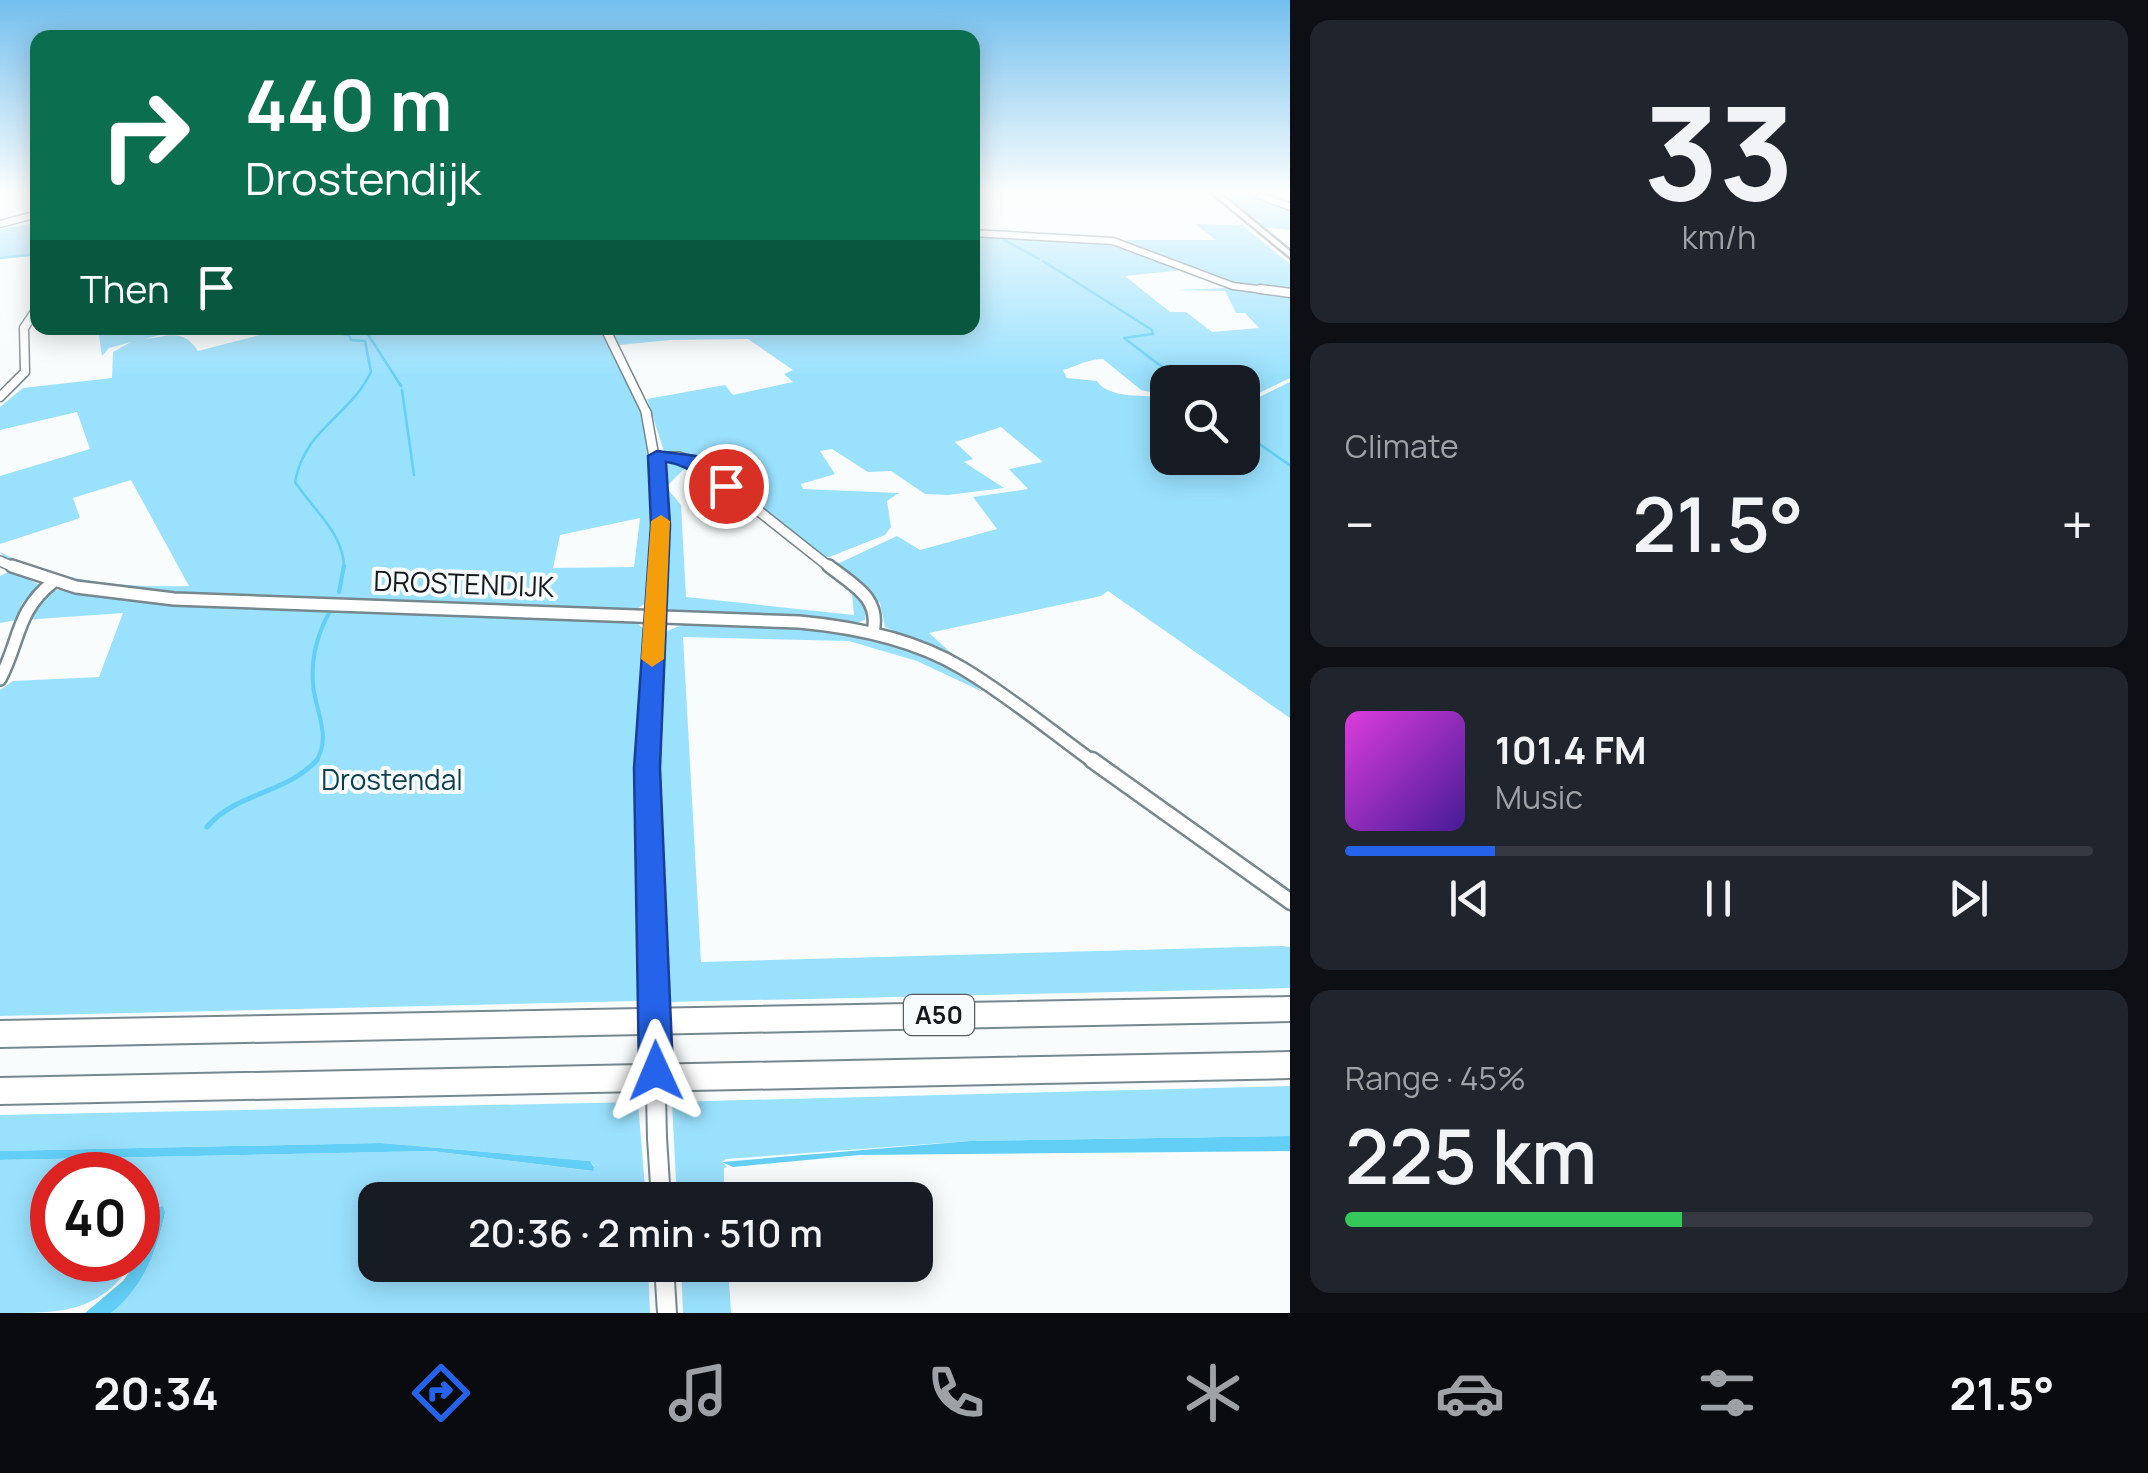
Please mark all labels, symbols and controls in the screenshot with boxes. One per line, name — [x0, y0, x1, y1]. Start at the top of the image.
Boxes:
text: 440 m — [245, 56, 452, 152]
text: 33 — [1643, 61, 1795, 239]
icon: right — [80, 70, 210, 200]
text: Drostendijk — [245, 147, 481, 209]
text: km/h — [1682, 215, 1756, 259]
icon: arrive — [189, 260, 244, 315]
text: Then — [80, 262, 169, 314]
map controls — [1150, 365, 1260, 475]
button: search — [1150, 365, 1260, 475]
text: Climate — [1345, 424, 1459, 468]
pin — [684, 444, 769, 529]
icon: arrive — [699, 459, 754, 514]
text: 21.5° — [1632, 472, 1804, 575]
text: − — [1345, 486, 1375, 562]
text: + — [2061, 486, 2093, 562]
street label: DROSTENDIJK — [373, 561, 555, 605]
text: 101.4 FM — [1495, 723, 1646, 775]
park label: Drostendal — [321, 760, 463, 798]
text: Music — [1495, 775, 1583, 819]
icon: previous — [1442, 871, 1497, 926]
icon: pause — [1691, 871, 1746, 926]
icon: next — [1941, 871, 1996, 926]
road number: A50 — [904, 995, 974, 1035]
position arrow — [604, 1019, 708, 1123]
text: Range · 45% — [1345, 1056, 1526, 1100]
text: 225 km — [1345, 1104, 1597, 1207]
speed limit sign: 40 — [30, 1152, 160, 1282]
text: 20:36 · 2 min · 510 m — [468, 1206, 823, 1258]
icon: directions — [406, 1358, 476, 1428]
icon: music — [663, 1358, 733, 1428]
icon: phone — [921, 1358, 991, 1428]
icon: climate — [1178, 1358, 1248, 1428]
icon: car — [1435, 1358, 1505, 1428]
icon: filters — [1692, 1358, 1762, 1428]
text: 20:34 — [94, 1362, 219, 1424]
text: 21.5° — [1949, 1362, 2054, 1424]

